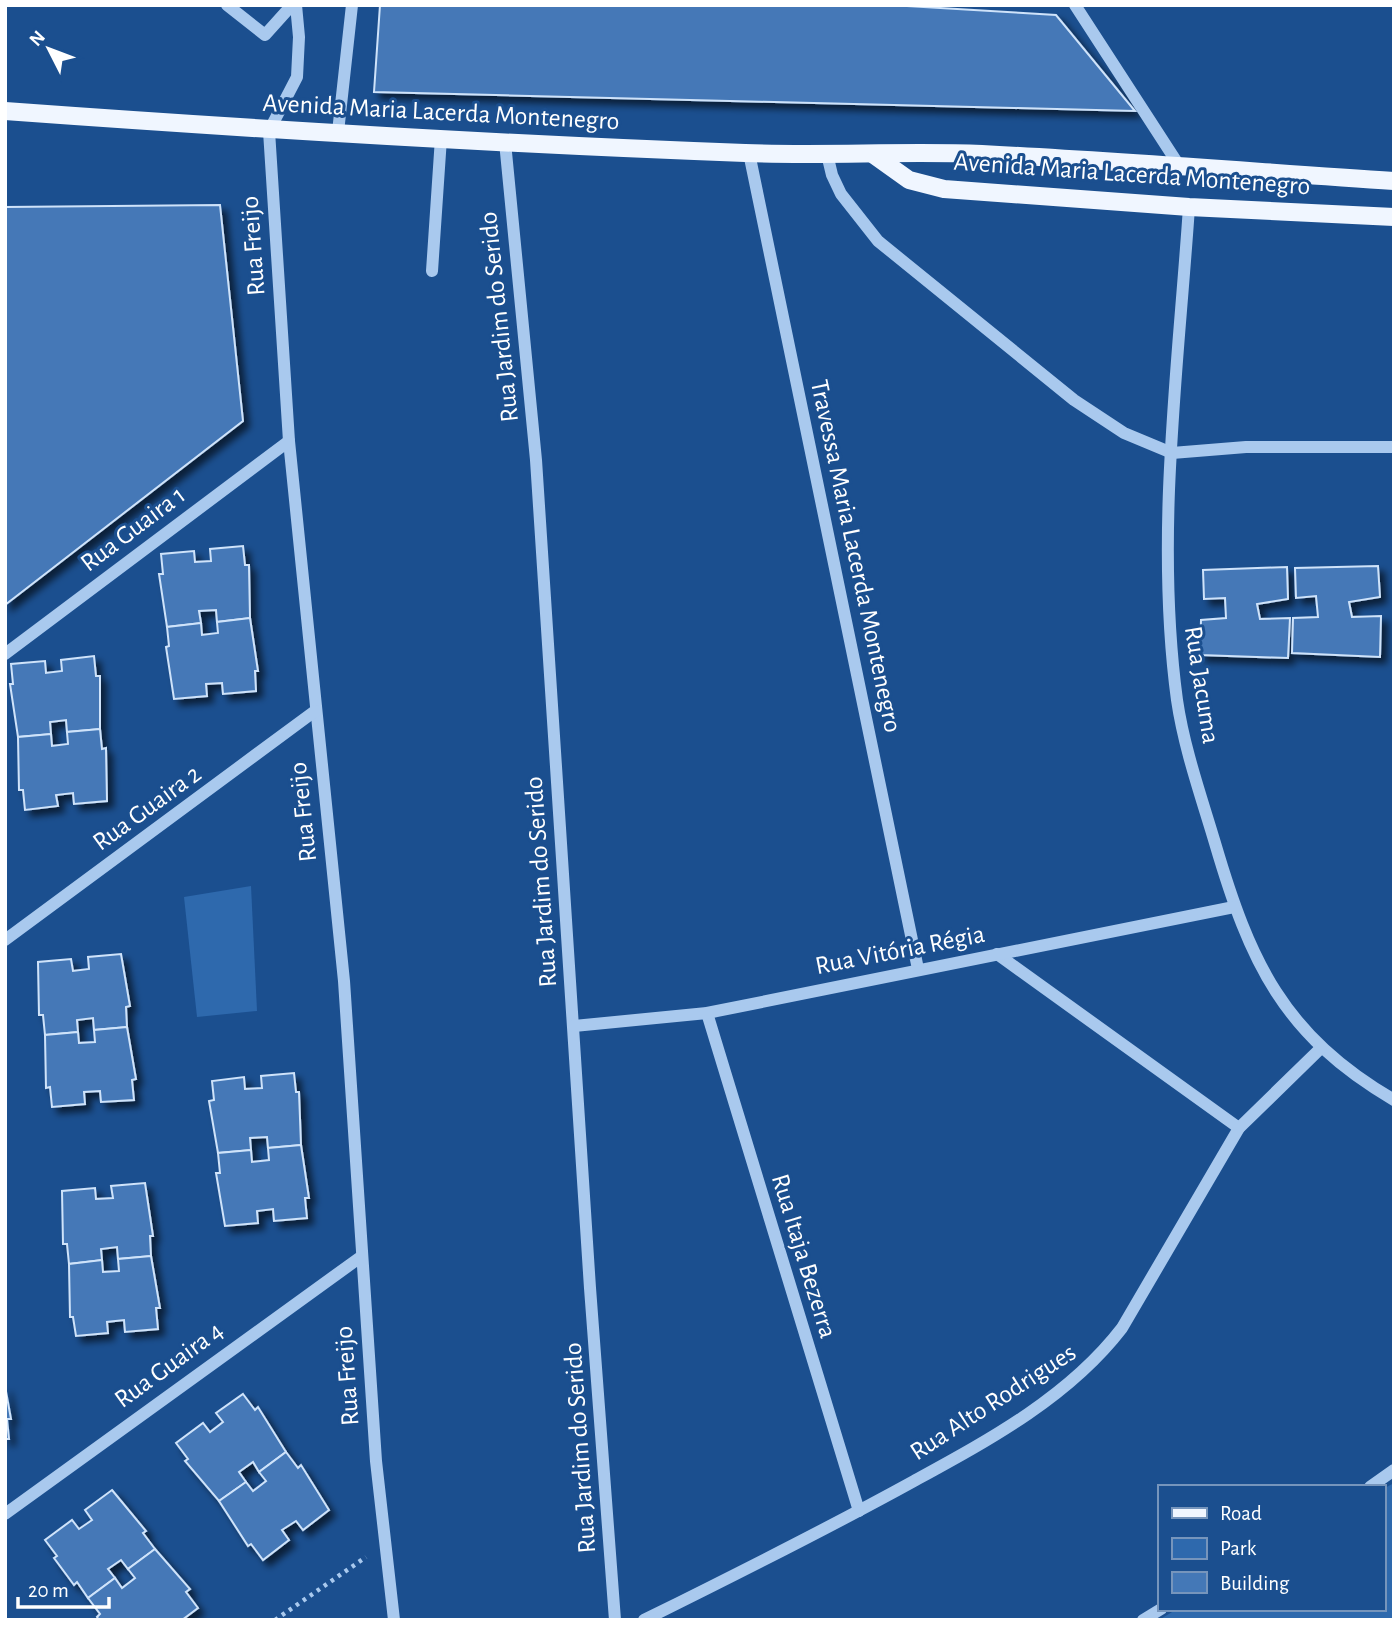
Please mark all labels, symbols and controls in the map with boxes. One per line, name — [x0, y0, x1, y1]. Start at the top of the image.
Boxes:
north arrow — [14, 14, 84, 84]
text: N — [26, 27, 49, 50]
street label: Avenida Maria Lacerda Montenegro — [262, 90, 620, 134]
street label: Avenida Maria Lacerda Montenegro — [953, 149, 1311, 199]
street label: Rua Freijo — [237, 195, 269, 297]
street label: Rua Jardim do Serido — [475, 211, 523, 423]
street label: Travessa Maria Lacerda Montenegro — [806, 377, 906, 735]
street label: Rua Guaira 1 — [76, 481, 190, 577]
street label: Rua Jacuma — [1180, 624, 1224, 746]
street label: Rua Guaira 2 — [88, 760, 206, 856]
street label: Rua Freijo — [285, 761, 321, 863]
street label: Rua Jardim do Serido — [521, 776, 561, 988]
street label: Rua Vitória Régia — [813, 921, 987, 979]
street label: Rua Itaja Bezerra — [767, 1171, 841, 1341]
street label: Rua Guaira 4 — [110, 1317, 228, 1413]
street label: Rua Freijo — [331, 1325, 363, 1427]
street label: Rua Alto Rodrigues — [905, 1339, 1081, 1465]
street label: Rua Jardim do Serido — [560, 1342, 600, 1554]
legend — [1158, 1485, 1385, 1611]
text: Road — [1220, 1503, 1262, 1524]
text: Park — [1220, 1538, 1257, 1559]
scale bar — [18, 1566, 108, 1610]
text: Building — [1220, 1573, 1290, 1594]
text: 20 m — [28, 1580, 69, 1601]

